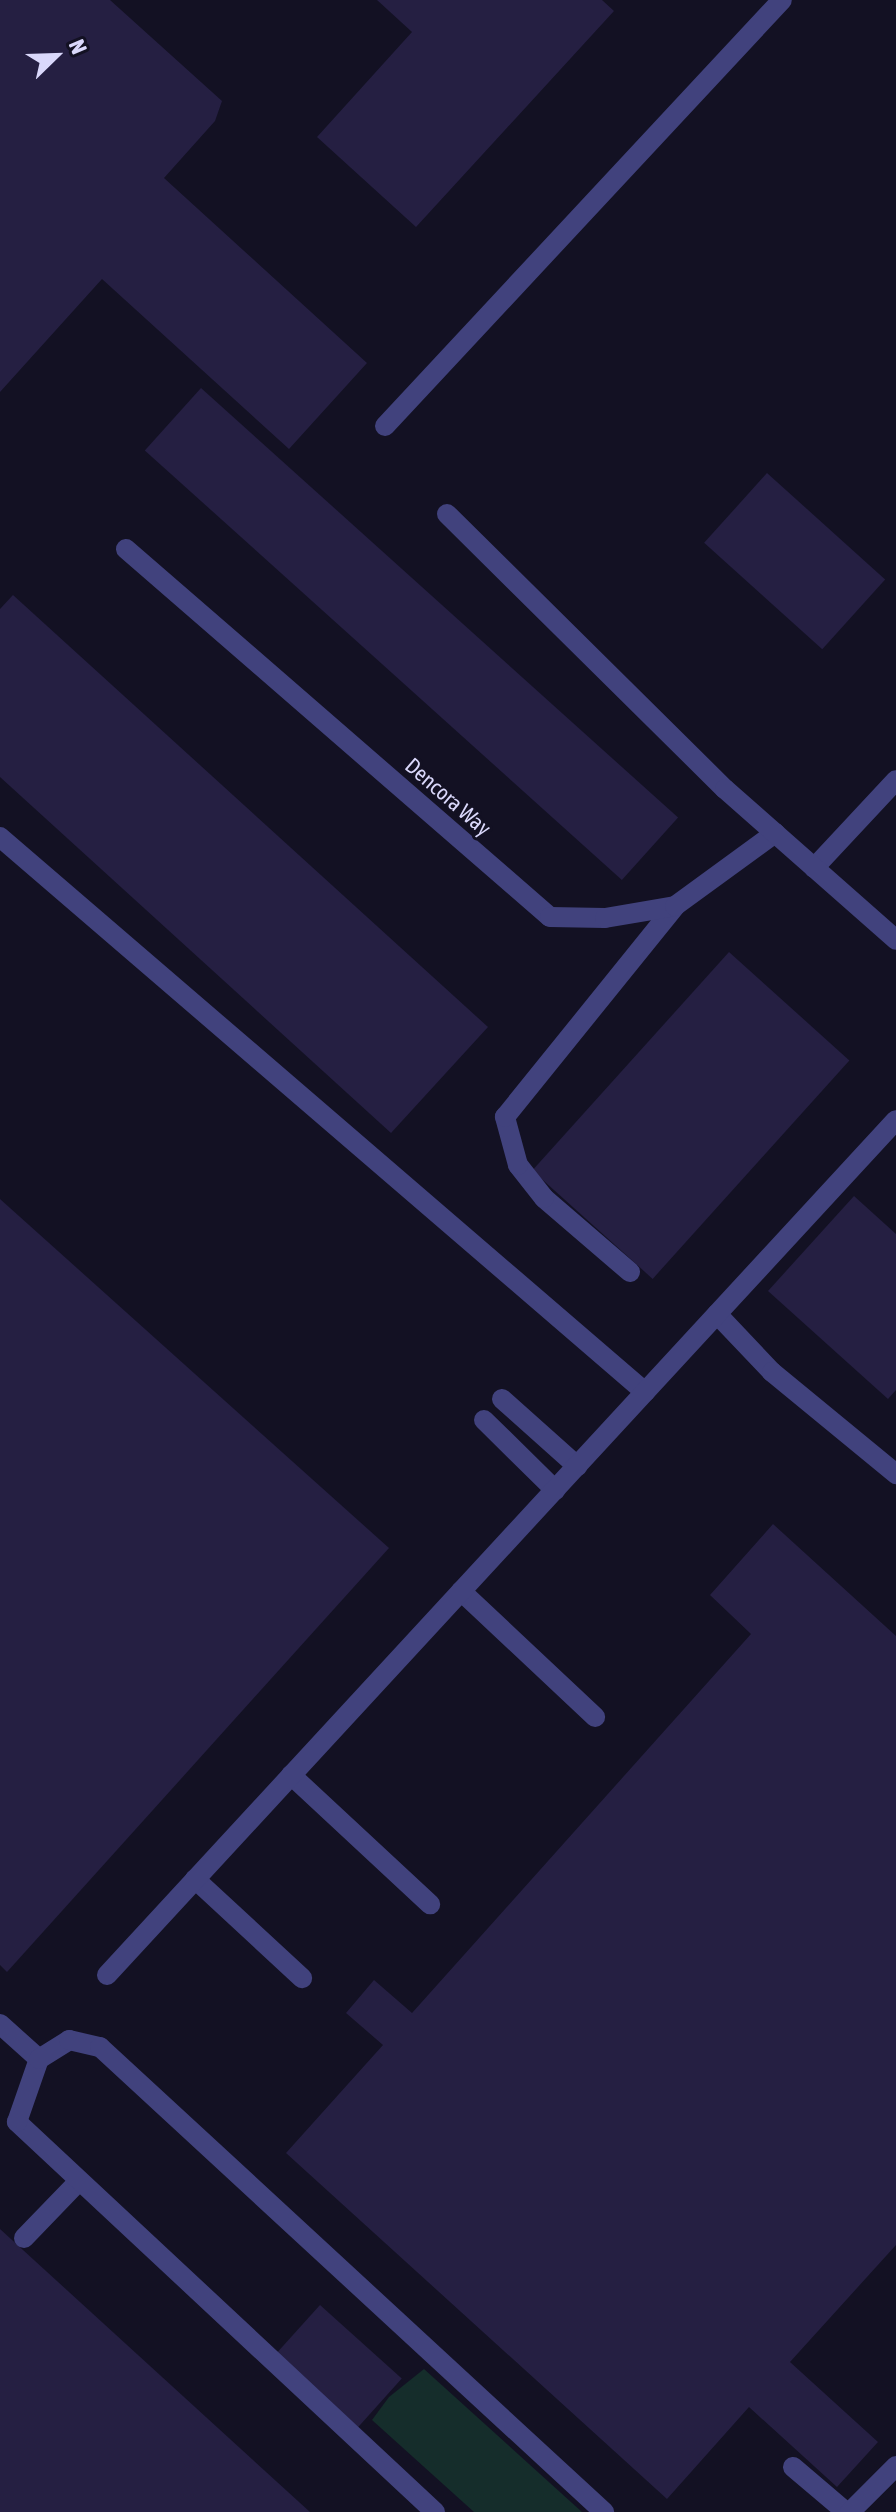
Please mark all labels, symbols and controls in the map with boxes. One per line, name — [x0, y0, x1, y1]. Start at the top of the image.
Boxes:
north arrow — [16, 16, 96, 96]
text: N — [64, 36, 93, 58]
street label: Dencora Way — [400, 752, 496, 842]

